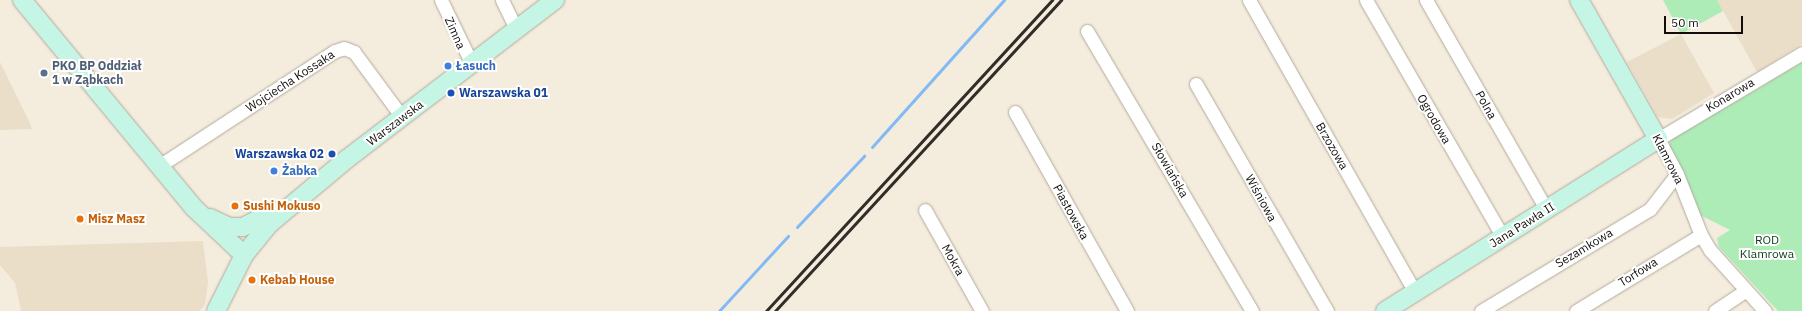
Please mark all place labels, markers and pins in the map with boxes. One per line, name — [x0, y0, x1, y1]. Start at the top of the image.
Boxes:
place label: PKO BP Oddział 1 w Ząbkach — [52, 59, 141, 87]
place label: Łasuch — [456, 59, 496, 73]
marker: Łasuch — [443, 61, 453, 71]
marker: PKO BP Oddział 1 w Ząbkach — [39, 68, 49, 78]
place label: Warszawska 01 — [459, 86, 548, 100]
marker: Warszawska 01 — [446, 88, 456, 98]
place label: Warszawska 02 — [235, 147, 324, 161]
marker: Warszawska 02 — [327, 149, 337, 159]
place label: Żabka — [282, 164, 317, 178]
marker: Żabka — [269, 166, 279, 176]
place label: Sushi Mokuso — [243, 199, 320, 213]
marker: Sushi Mokuso — [230, 201, 240, 211]
place label: Misz Masz — [88, 212, 145, 226]
marker: Misz Masz — [75, 214, 85, 224]
place label: Kebab House — [260, 273, 334, 287]
marker: Kebab House — [247, 275, 257, 285]

